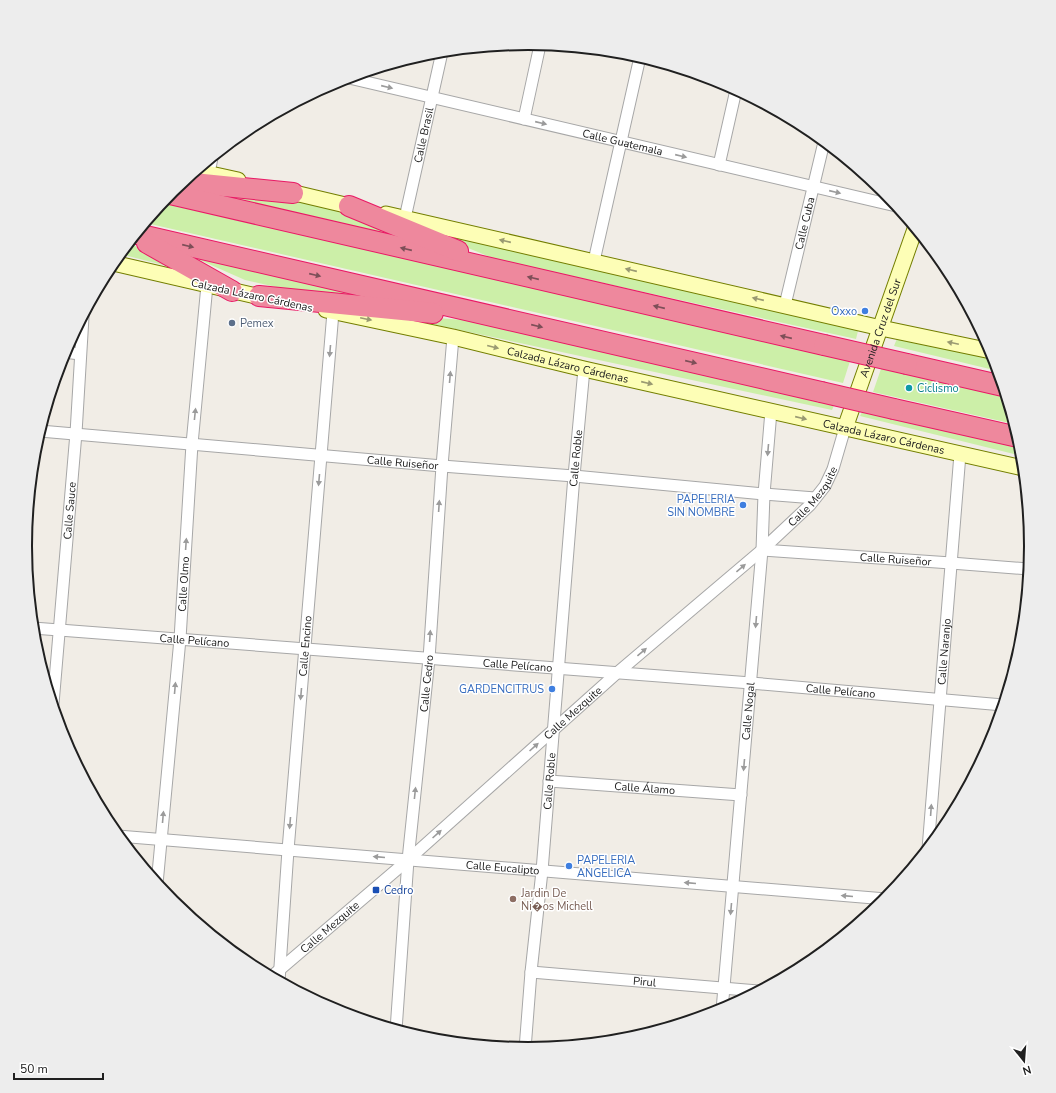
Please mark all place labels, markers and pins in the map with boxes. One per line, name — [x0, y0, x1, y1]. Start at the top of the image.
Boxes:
place label: Oxxo — [831, 304, 857, 319]
marker: Oxxo — [860, 306, 870, 316]
place label: Pemex — [240, 316, 274, 331]
marker: Pemex — [227, 318, 237, 328]
place label: Ciclismo — [917, 381, 959, 396]
marker: Ciclismo — [904, 383, 914, 393]
place label: PAPELERIA SIN NOMBRE — [667, 492, 735, 520]
marker: PAPELERIA SIN NOMBRE — [738, 500, 748, 510]
place label: GARDENCITRUS — [459, 682, 544, 697]
marker: GARDENCITRUS — [547, 684, 557, 694]
place label: PAPELERIA ANGELICA — [577, 853, 635, 881]
marker: PAPELERIA ANGELICA — [564, 861, 574, 871]
place label: Cedro — [384, 883, 413, 898]
marker: Cedro — [371, 885, 381, 895]
place label: Jardin De Ni�os Michell — [520, 886, 593, 914]
marker: Jardin De Ni�os Michell — [508, 894, 518, 904]

